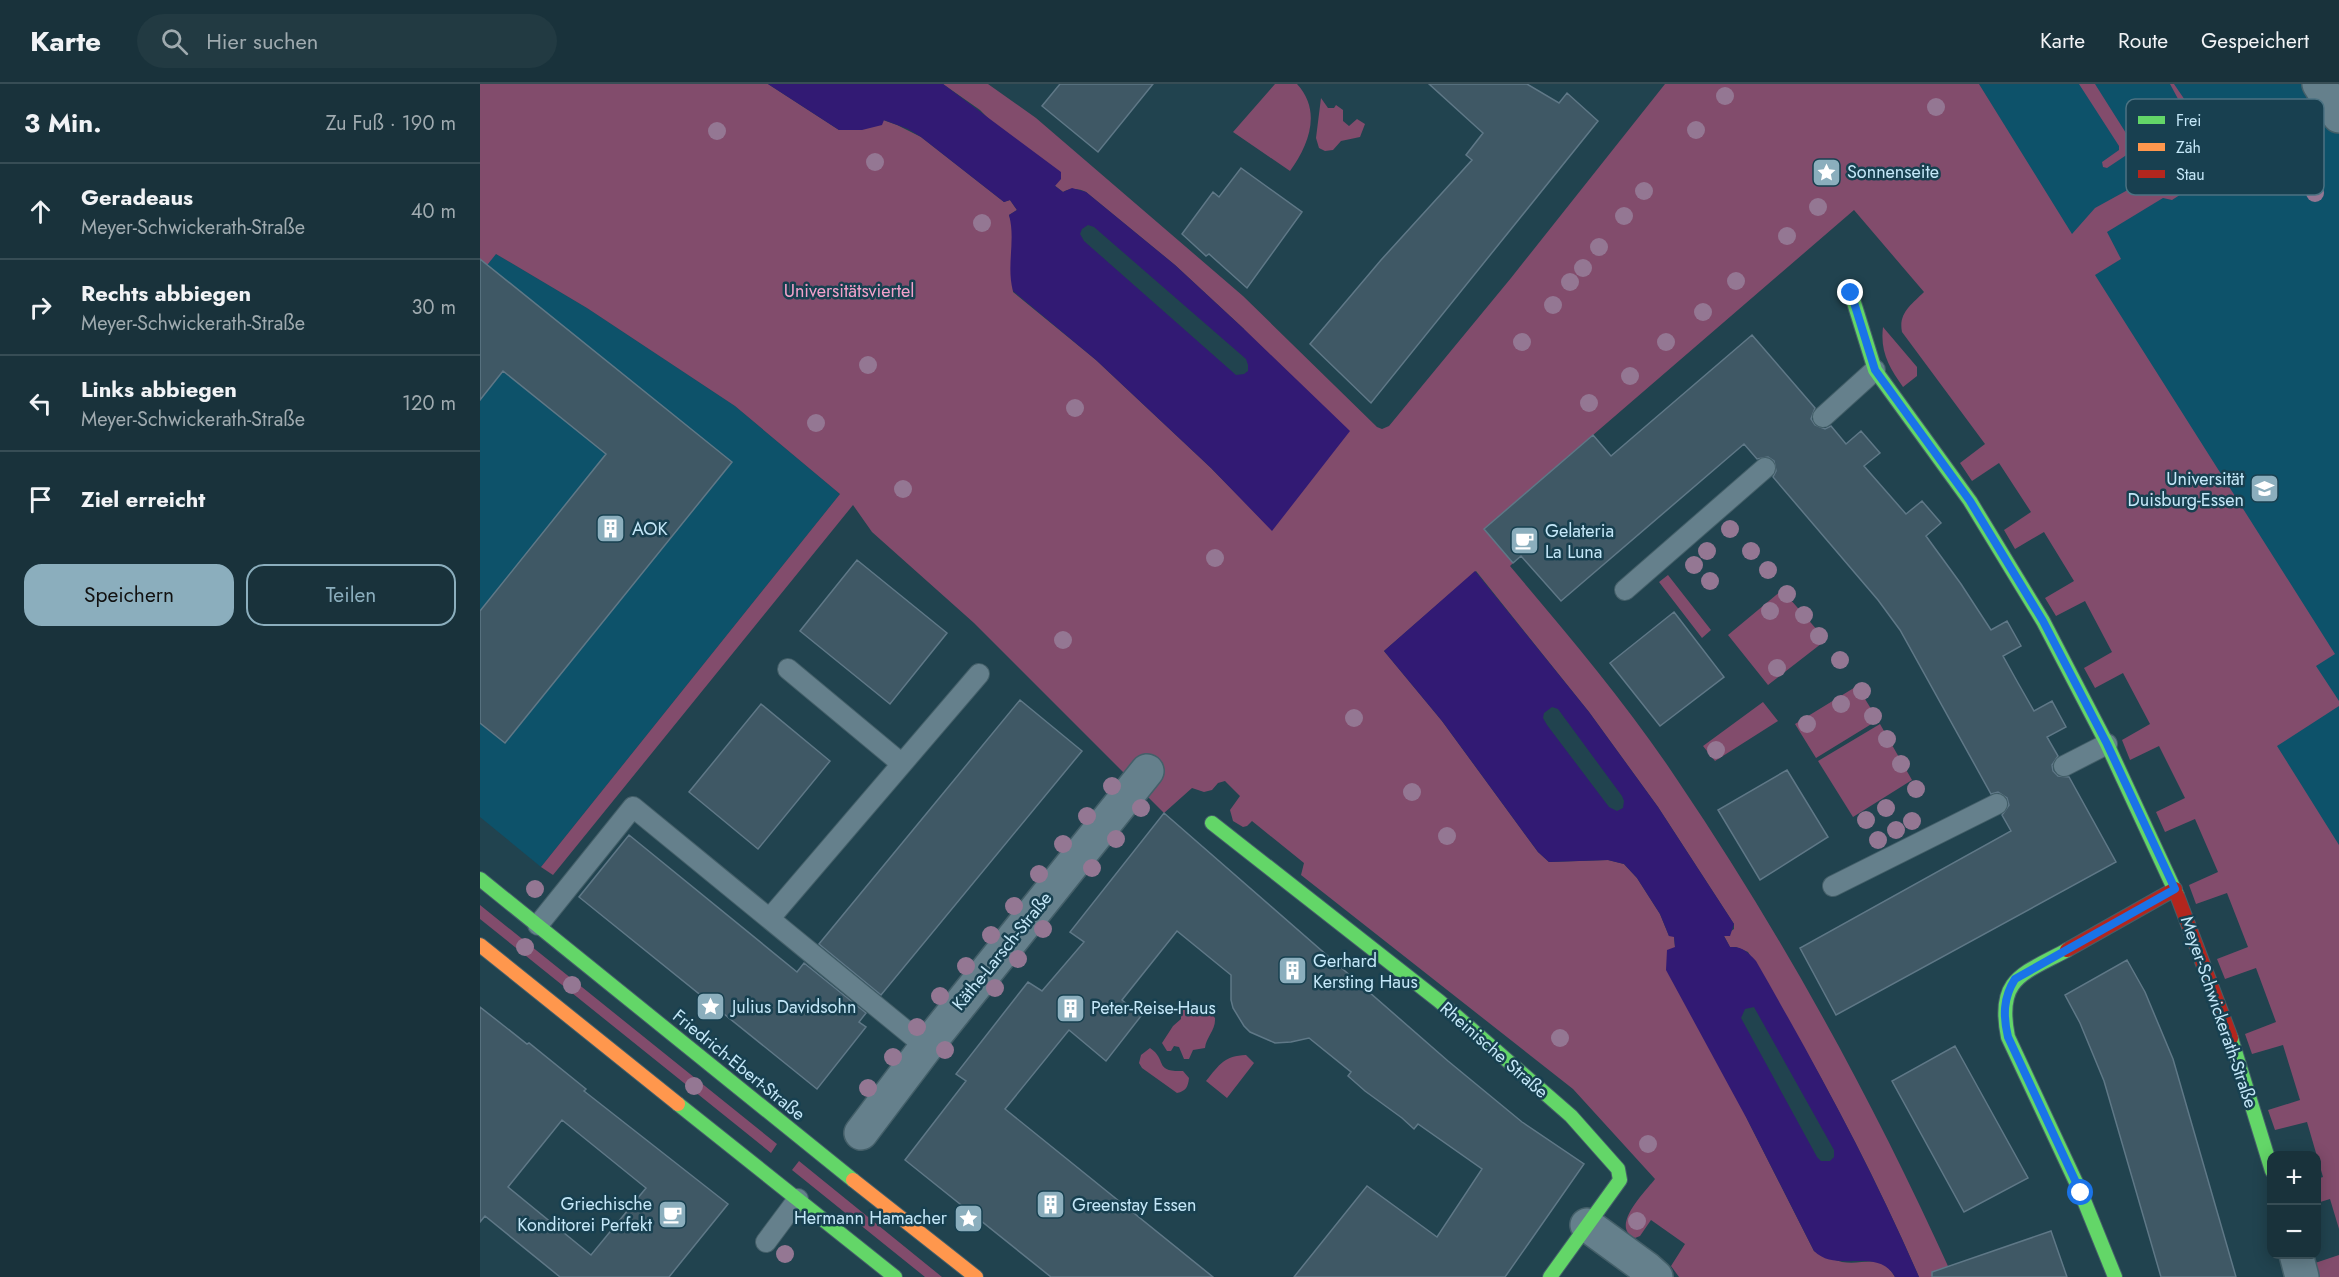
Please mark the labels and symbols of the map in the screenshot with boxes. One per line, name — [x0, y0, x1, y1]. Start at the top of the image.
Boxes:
legend — [2126, 99, 2324, 195]
text: Frei — [2176, 109, 2201, 132]
text: Zäh — [2176, 136, 2201, 159]
place icon: Sonnenseite — [1810, 156, 1842, 188]
place label: Sonnenseite — [1847, 159, 1939, 185]
text: Stau — [2176, 163, 2205, 186]
park label: Universitätsviertel — [784, 278, 914, 304]
route end — [1837, 279, 1863, 305]
place label: Universität Duisburg-Essen — [2128, 466, 2245, 513]
school or university icon: Universität Duisburg-Essen — [2249, 473, 2281, 505]
building icon: AOK — [595, 513, 627, 545]
place label: AOK — [632, 516, 669, 542]
place label: Gelateria La Luna — [1545, 518, 1614, 565]
cafe icon: Gelateria La Luna — [1508, 525, 1540, 557]
street label: Käthe-Larsch-Straße — [946, 886, 1058, 1016]
street label: Meyer-Schwickerath-Straße — [2174, 912, 2264, 1112]
place label: Gerhard Kersting Haus — [1313, 948, 1418, 995]
building icon: Gerhard Kersting Haus — [1276, 955, 1308, 987]
place icon: Julius Davidsohn — [695, 991, 727, 1023]
building icon: Peter-Reise-Haus — [1054, 992, 1086, 1024]
place label: Julius Davidsohn — [730, 994, 856, 1020]
place label: Peter-Reise-Haus — [1091, 995, 1216, 1021]
street label: Rheinische Straße — [1434, 996, 1554, 1104]
street label: Friedrich-Ebert-Straße — [667, 1003, 811, 1127]
route start — [2067, 1179, 2093, 1205]
building icon: Greenstay Essen — [1035, 1189, 1067, 1221]
place label: Griechische Konditorei Perfekt — [517, 1191, 653, 1238]
place label: Greenstay Essen — [1072, 1192, 1196, 1218]
cafe icon: Griechische Konditorei Perfekt — [657, 1198, 689, 1230]
place icon: Hermann Hamacher — [952, 1202, 984, 1234]
place label: Hermann Hamacher — [794, 1205, 948, 1231]

